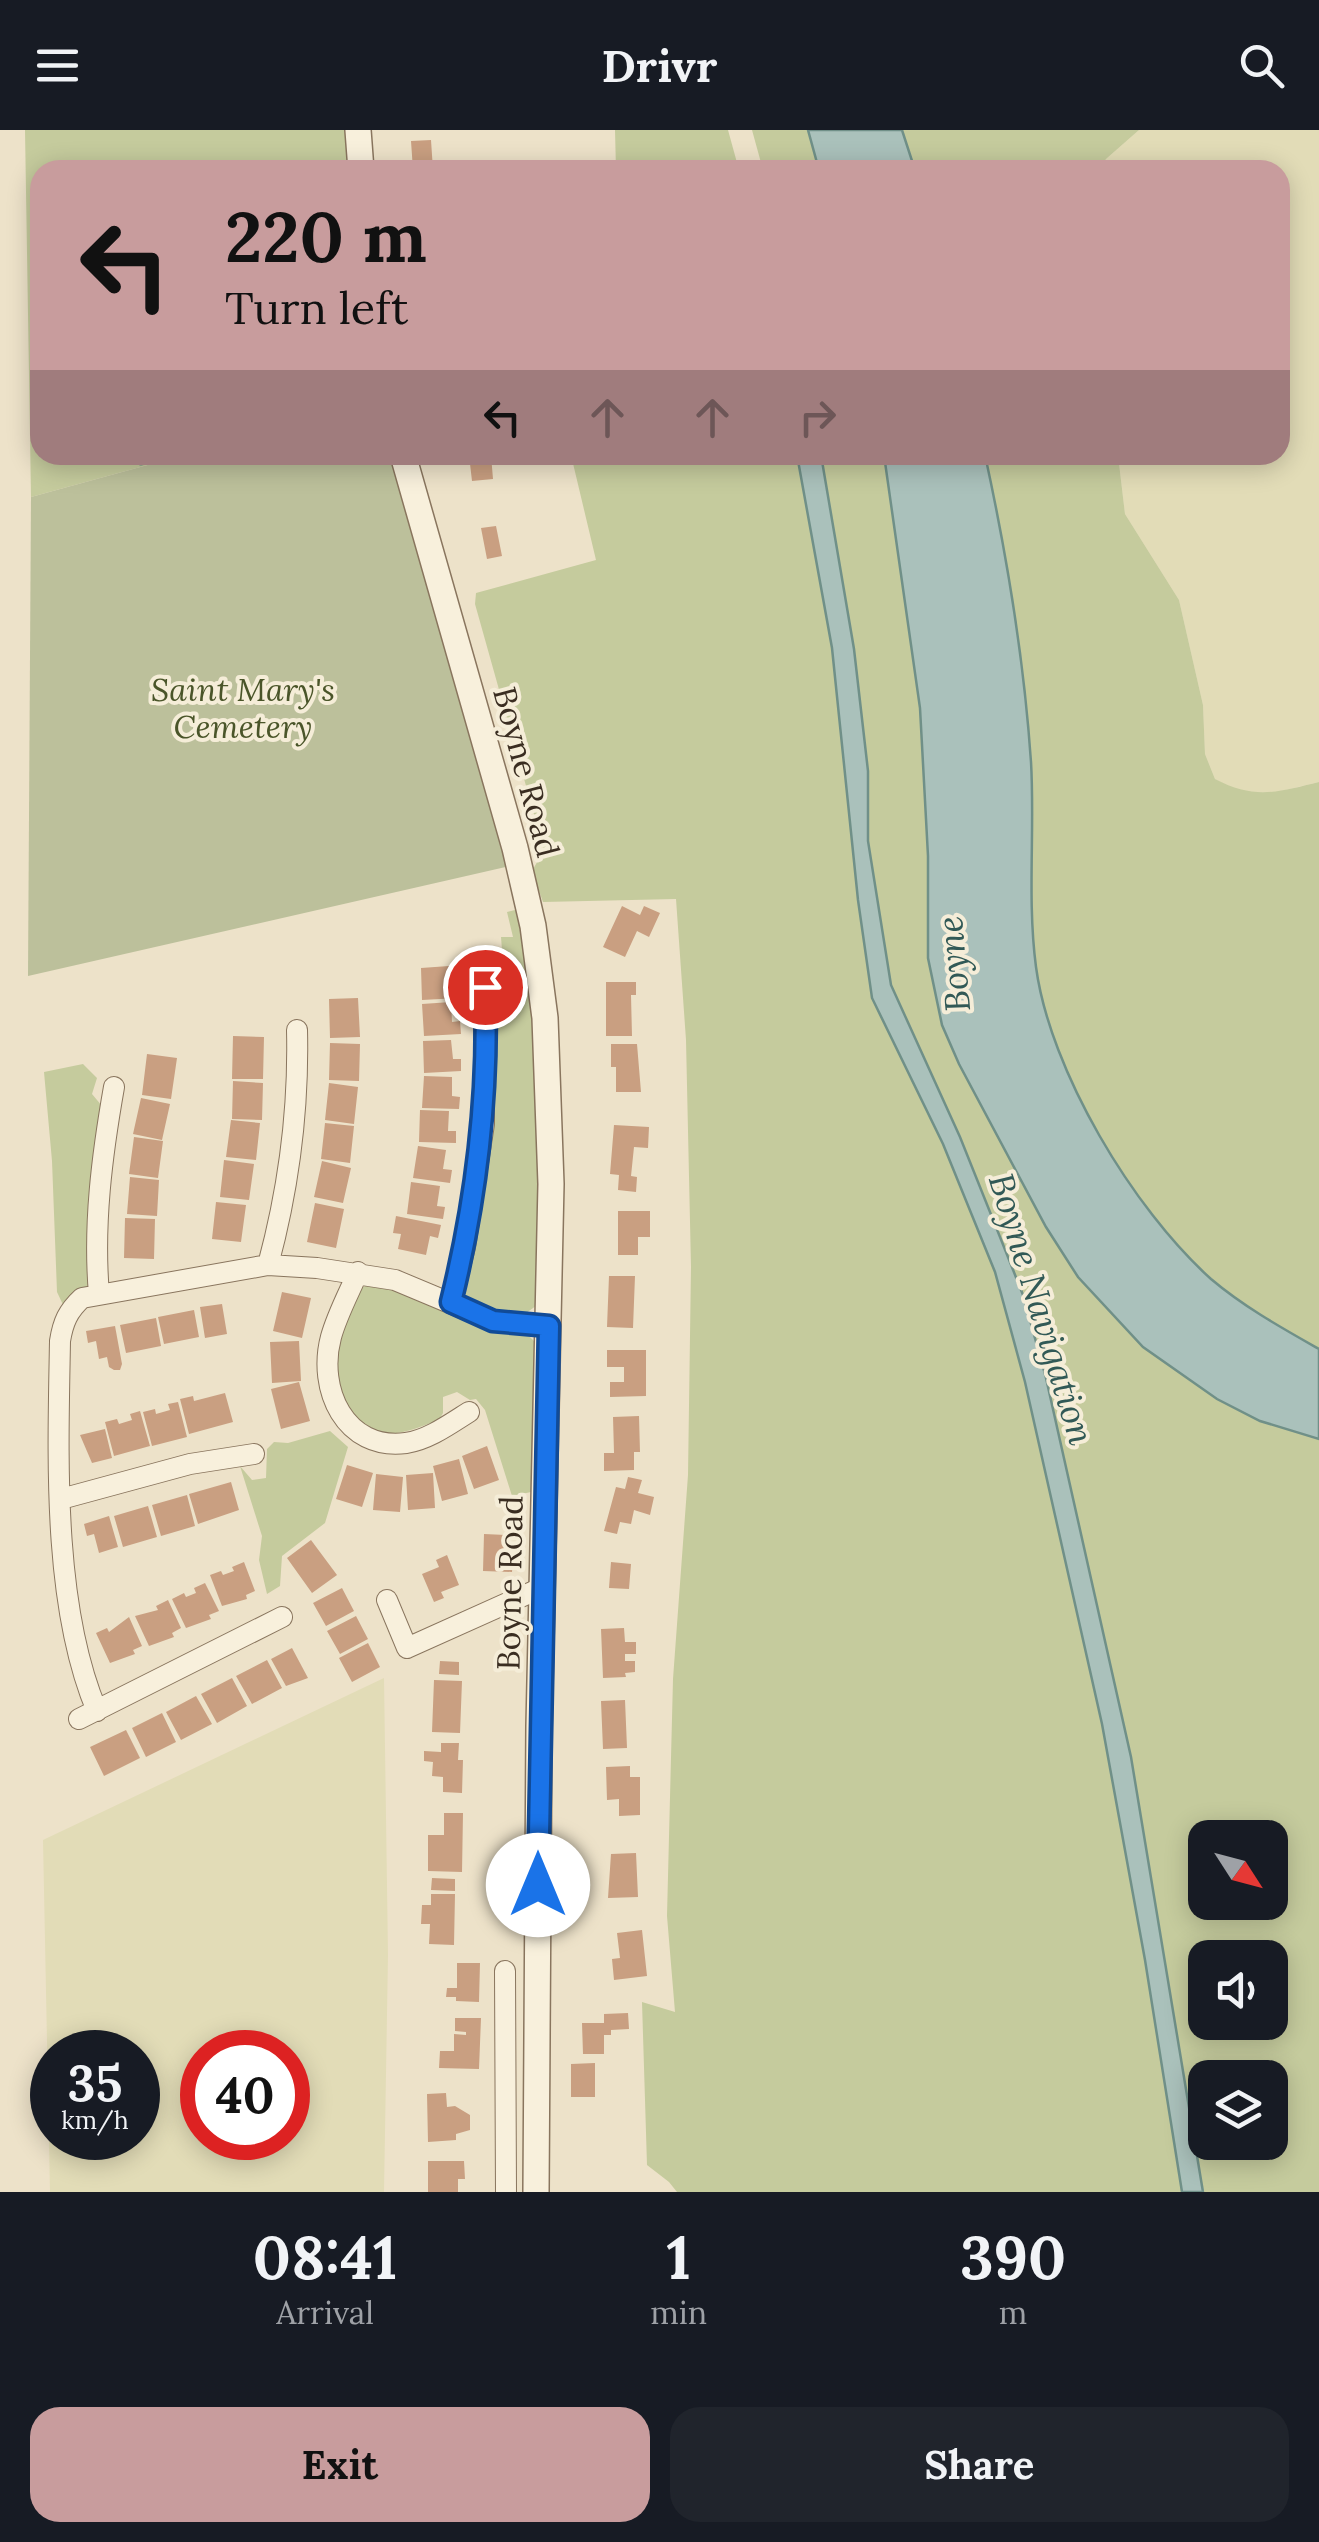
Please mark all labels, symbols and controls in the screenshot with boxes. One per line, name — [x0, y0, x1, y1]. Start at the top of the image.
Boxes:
text: Drivr — [602, 37, 717, 94]
icon: menu — [30, 38, 85, 93]
icon: search — [1234, 38, 1289, 93]
text: 220 m — [225, 192, 427, 281]
icon: left — [60, 200, 190, 330]
text: Turn left — [225, 279, 408, 336]
icon: left — [475, 390, 530, 445]
icon: ahead — [580, 390, 635, 445]
icon: ahead — [685, 390, 740, 445]
icon: right — [790, 390, 845, 445]
park label: Saint Mary's Cemetery — [151, 669, 335, 747]
street label: Boyne Road — [484, 682, 569, 862]
water label: Boyne — [927, 914, 980, 1014]
pin — [443, 945, 528, 1030]
icon: arrive — [458, 960, 513, 1015]
water label: Boyne Navigation — [979, 1168, 1104, 1450]
street label: Boyne Road — [487, 1495, 532, 1671]
north arrow — [1188, 1820, 1288, 1920]
map controls — [1188, 1820, 1288, 2160]
position arrow — [486, 1833, 590, 1937]
button: sound — [1188, 1940, 1288, 2040]
speed limit sign: 40 — [180, 2030, 310, 2160]
text: 35 — [68, 2051, 123, 2115]
button: layers — [1188, 2060, 1288, 2160]
text: km/h — [61, 2104, 129, 2136]
text: 08:41 — [253, 2219, 397, 2295]
text: 1 — [666, 2219, 691, 2295]
text: 390 — [960, 2219, 1066, 2295]
text: Arrival — [276, 2292, 374, 2333]
text: min — [650, 2292, 707, 2333]
text: m — [999, 2292, 1027, 2333]
button: Exit — [30, 2407, 650, 2522]
button: Share — [670, 2407, 1289, 2522]

